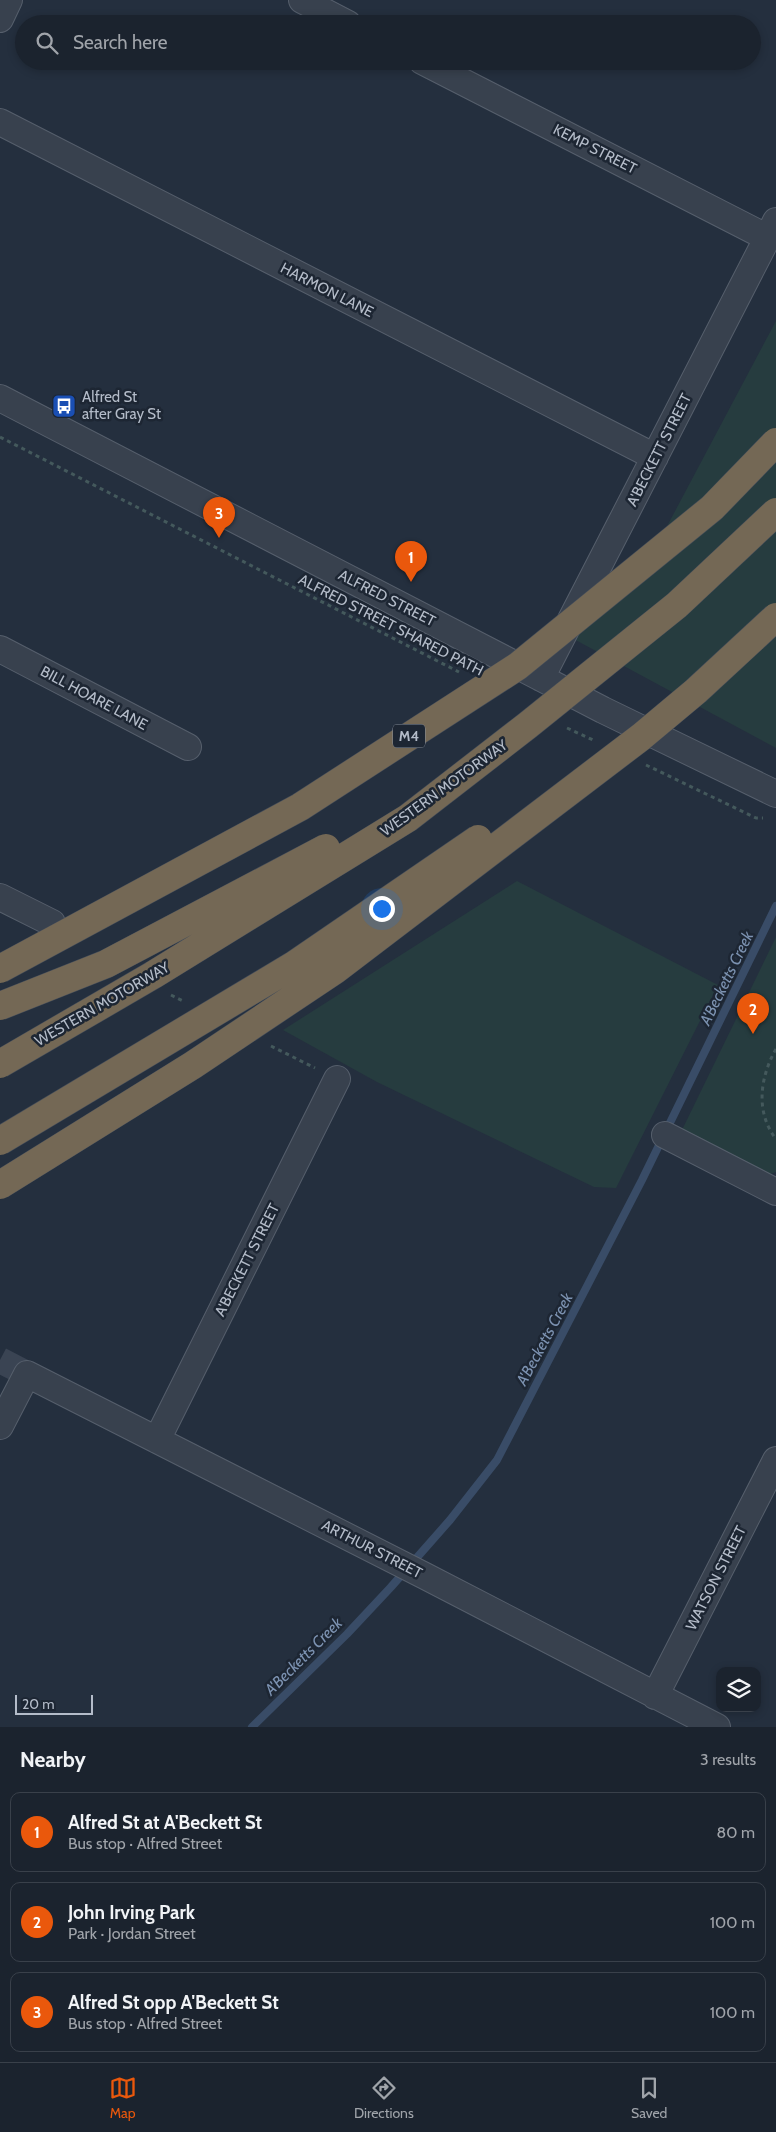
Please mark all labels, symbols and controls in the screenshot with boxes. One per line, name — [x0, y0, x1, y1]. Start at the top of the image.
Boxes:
search box — [15, 15, 761, 70]
icon: search — [33, 29, 61, 57]
text: Search here — [73, 31, 167, 54]
street label: KEMP STREET — [550, 120, 640, 178]
street label: HARMON LANE — [277, 259, 377, 321]
place label: Alfred St after Gray St — [82, 388, 161, 423]
street label: A'BECKETT STREET — [623, 391, 695, 509]
bus stop icon: Alfred St after Gray St — [51, 393, 77, 419]
pin: 3 — [203, 497, 235, 538]
pin: 1 — [395, 541, 427, 582]
street label: ALFRED STREET — [335, 566, 439, 630]
street label: ALFRED STREET SHARED PATH — [295, 570, 487, 680]
street label: BILL HOARE LANE — [37, 662, 151, 734]
road number: M4 — [393, 724, 425, 748]
street label: WESTERN MOTORWAY — [377, 736, 511, 840]
your location — [369, 896, 395, 922]
water label: A'Becketts Creek — [695, 927, 758, 1029]
street label: WESTERN MOTORWAY — [31, 958, 173, 1050]
pin: 2 — [737, 993, 769, 1034]
street label: A'BECKETT STREET — [211, 1201, 283, 1319]
water label: A'Becketts Creek — [512, 1289, 577, 1390]
street label: ARTHUR STREET — [319, 1516, 425, 1582]
street label: WATSON STREET — [682, 1523, 750, 1633]
water label: A'Becketts Creek — [260, 1613, 347, 1700]
map controls — [716, 1667, 761, 1712]
button: layers — [716, 1667, 761, 1712]
scale bar — [15, 1692, 92, 1715]
text: 20 m — [22, 1695, 55, 1713]
text: Nearby — [20, 1747, 86, 1772]
text: 3 results — [700, 1750, 756, 1769]
text: Alfred St at A'Beckett St — [68, 1811, 262, 1834]
text: 1 — [34, 1823, 40, 1842]
text: 80 m — [717, 1823, 755, 1842]
text: Bus stop · Alfred Street — [68, 1834, 222, 1853]
text: John Irving Park — [68, 1901, 195, 1924]
text: 2 — [33, 1913, 41, 1932]
text: 100 m — [710, 1913, 755, 1932]
text: Park · Jordan Street — [68, 1924, 196, 1943]
text: Alfred St opp A'Beckett St — [68, 1991, 279, 2014]
text: 3 — [33, 2003, 41, 2022]
text: 100 m — [710, 2003, 755, 2022]
text: Bus stop · Alfred Street — [68, 2014, 222, 2033]
tab: Map — [109, 2074, 137, 2122]
tab: Directions — [354, 2074, 414, 2122]
tab: Saved — [631, 2074, 667, 2122]

